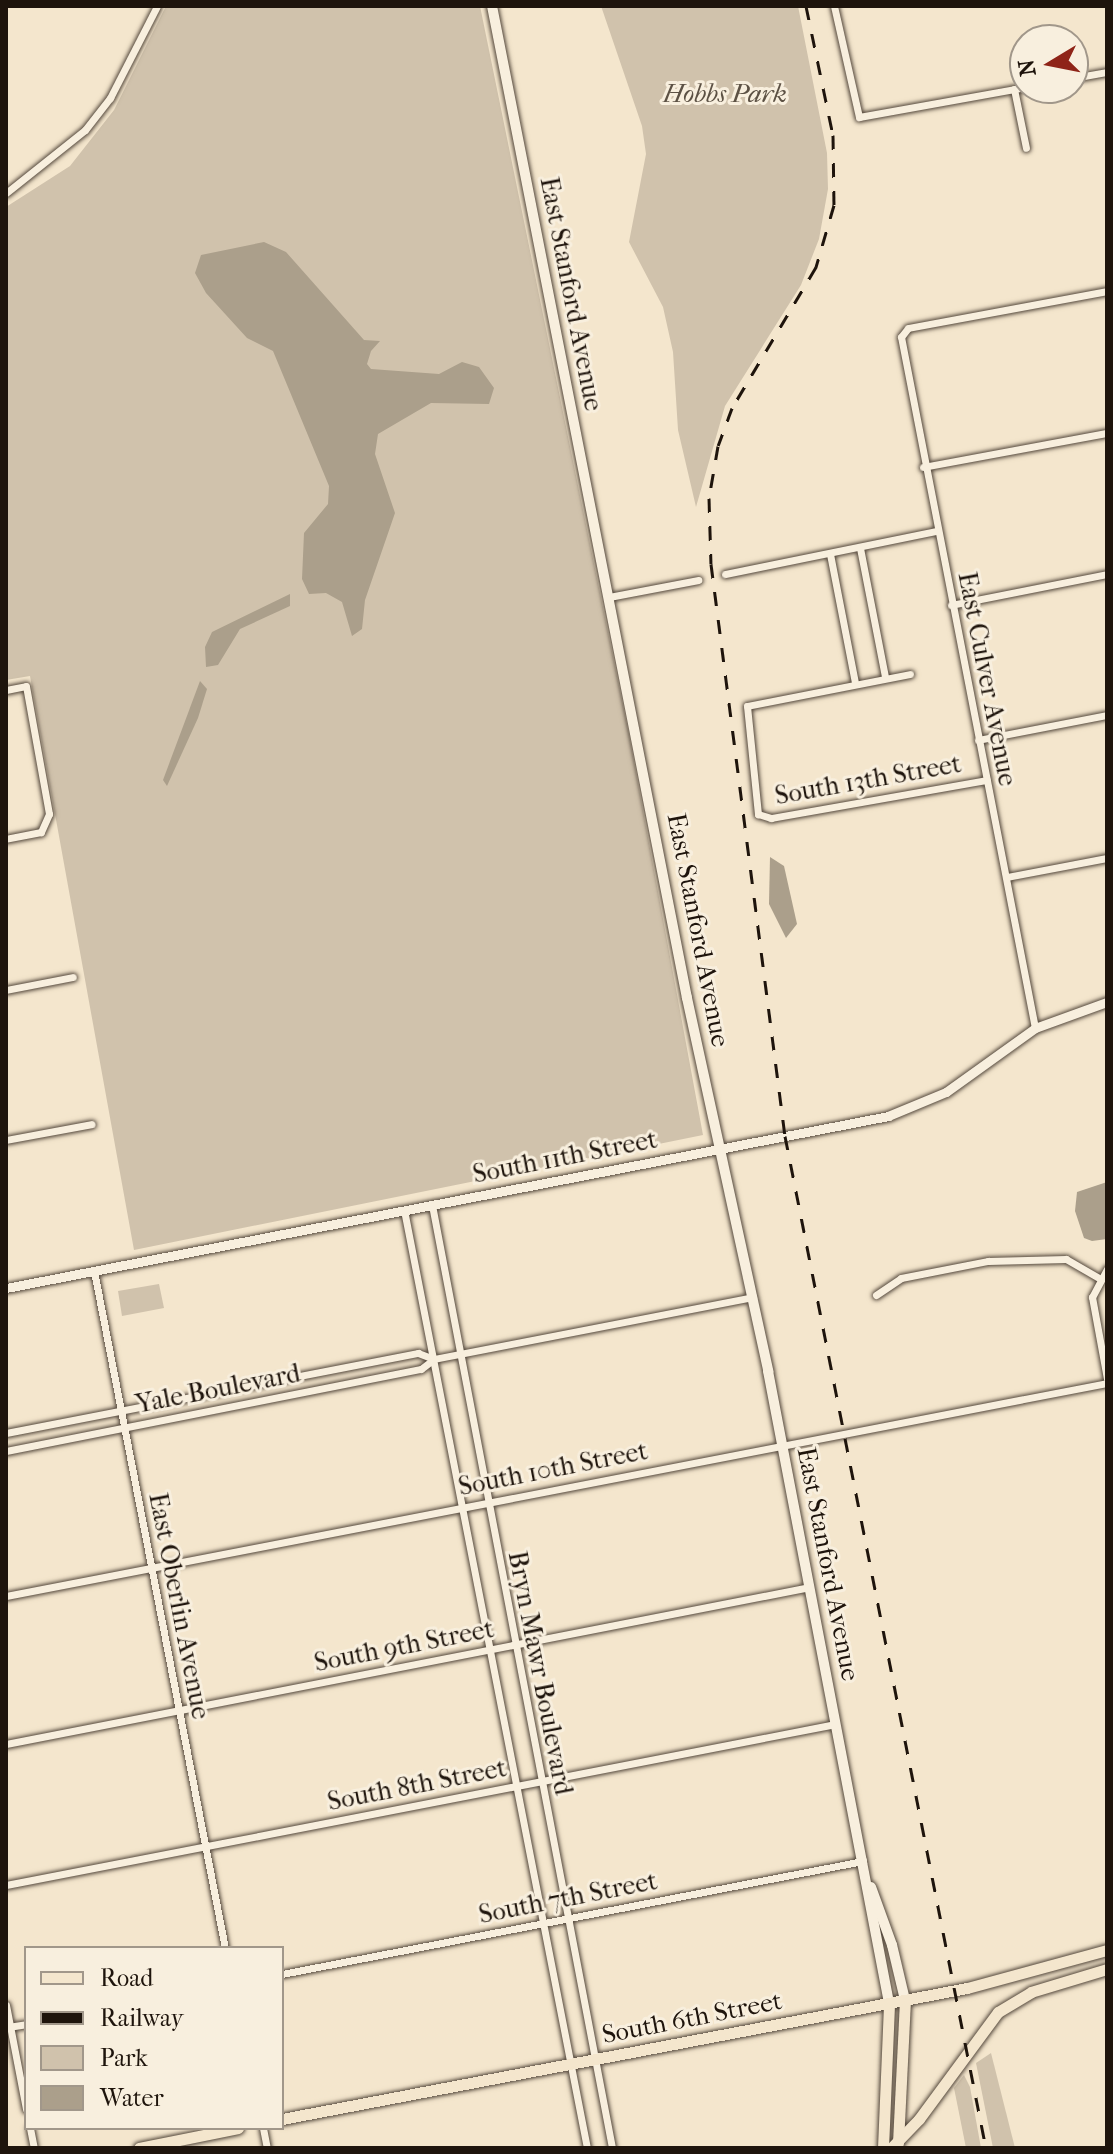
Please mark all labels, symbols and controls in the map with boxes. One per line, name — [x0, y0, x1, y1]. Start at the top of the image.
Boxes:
north arrow — [1009, 24, 1089, 104]
text: N — [1013, 57, 1042, 78]
park label: Hobbs Park — [663, 78, 787, 110]
street label: East Stanford Avenue — [533, 174, 609, 414]
street label: East Culver Avenue — [951, 569, 1023, 789]
street label: South 13th Street — [772, 748, 964, 812]
street label: East Stanford Avenue — [660, 810, 736, 1050]
street label: South 11th Street — [470, 1124, 660, 1190]
street label: Yale Boulevard — [133, 1358, 303, 1420]
street label: South 10th Street — [456, 1435, 650, 1503]
street label: East Stanford Avenue — [790, 1444, 866, 1684]
street label: East Oberlin Avenue — [142, 1490, 216, 1722]
street label: Bryn Mawr Boulevard — [501, 1549, 579, 1797]
street label: South 9th Street — [312, 1613, 496, 1679]
street label: South 8th Street — [325, 1752, 509, 1818]
street label: South 7th Street — [476, 1865, 660, 1931]
legend — [24, 1946, 284, 2130]
text: Road — [100, 1964, 153, 1992]
street label: South 6th Street — [599, 1985, 785, 2051]
text: Railway — [100, 2004, 183, 2032]
text: Park — [100, 2044, 148, 2072]
text: Water — [100, 2084, 164, 2112]

